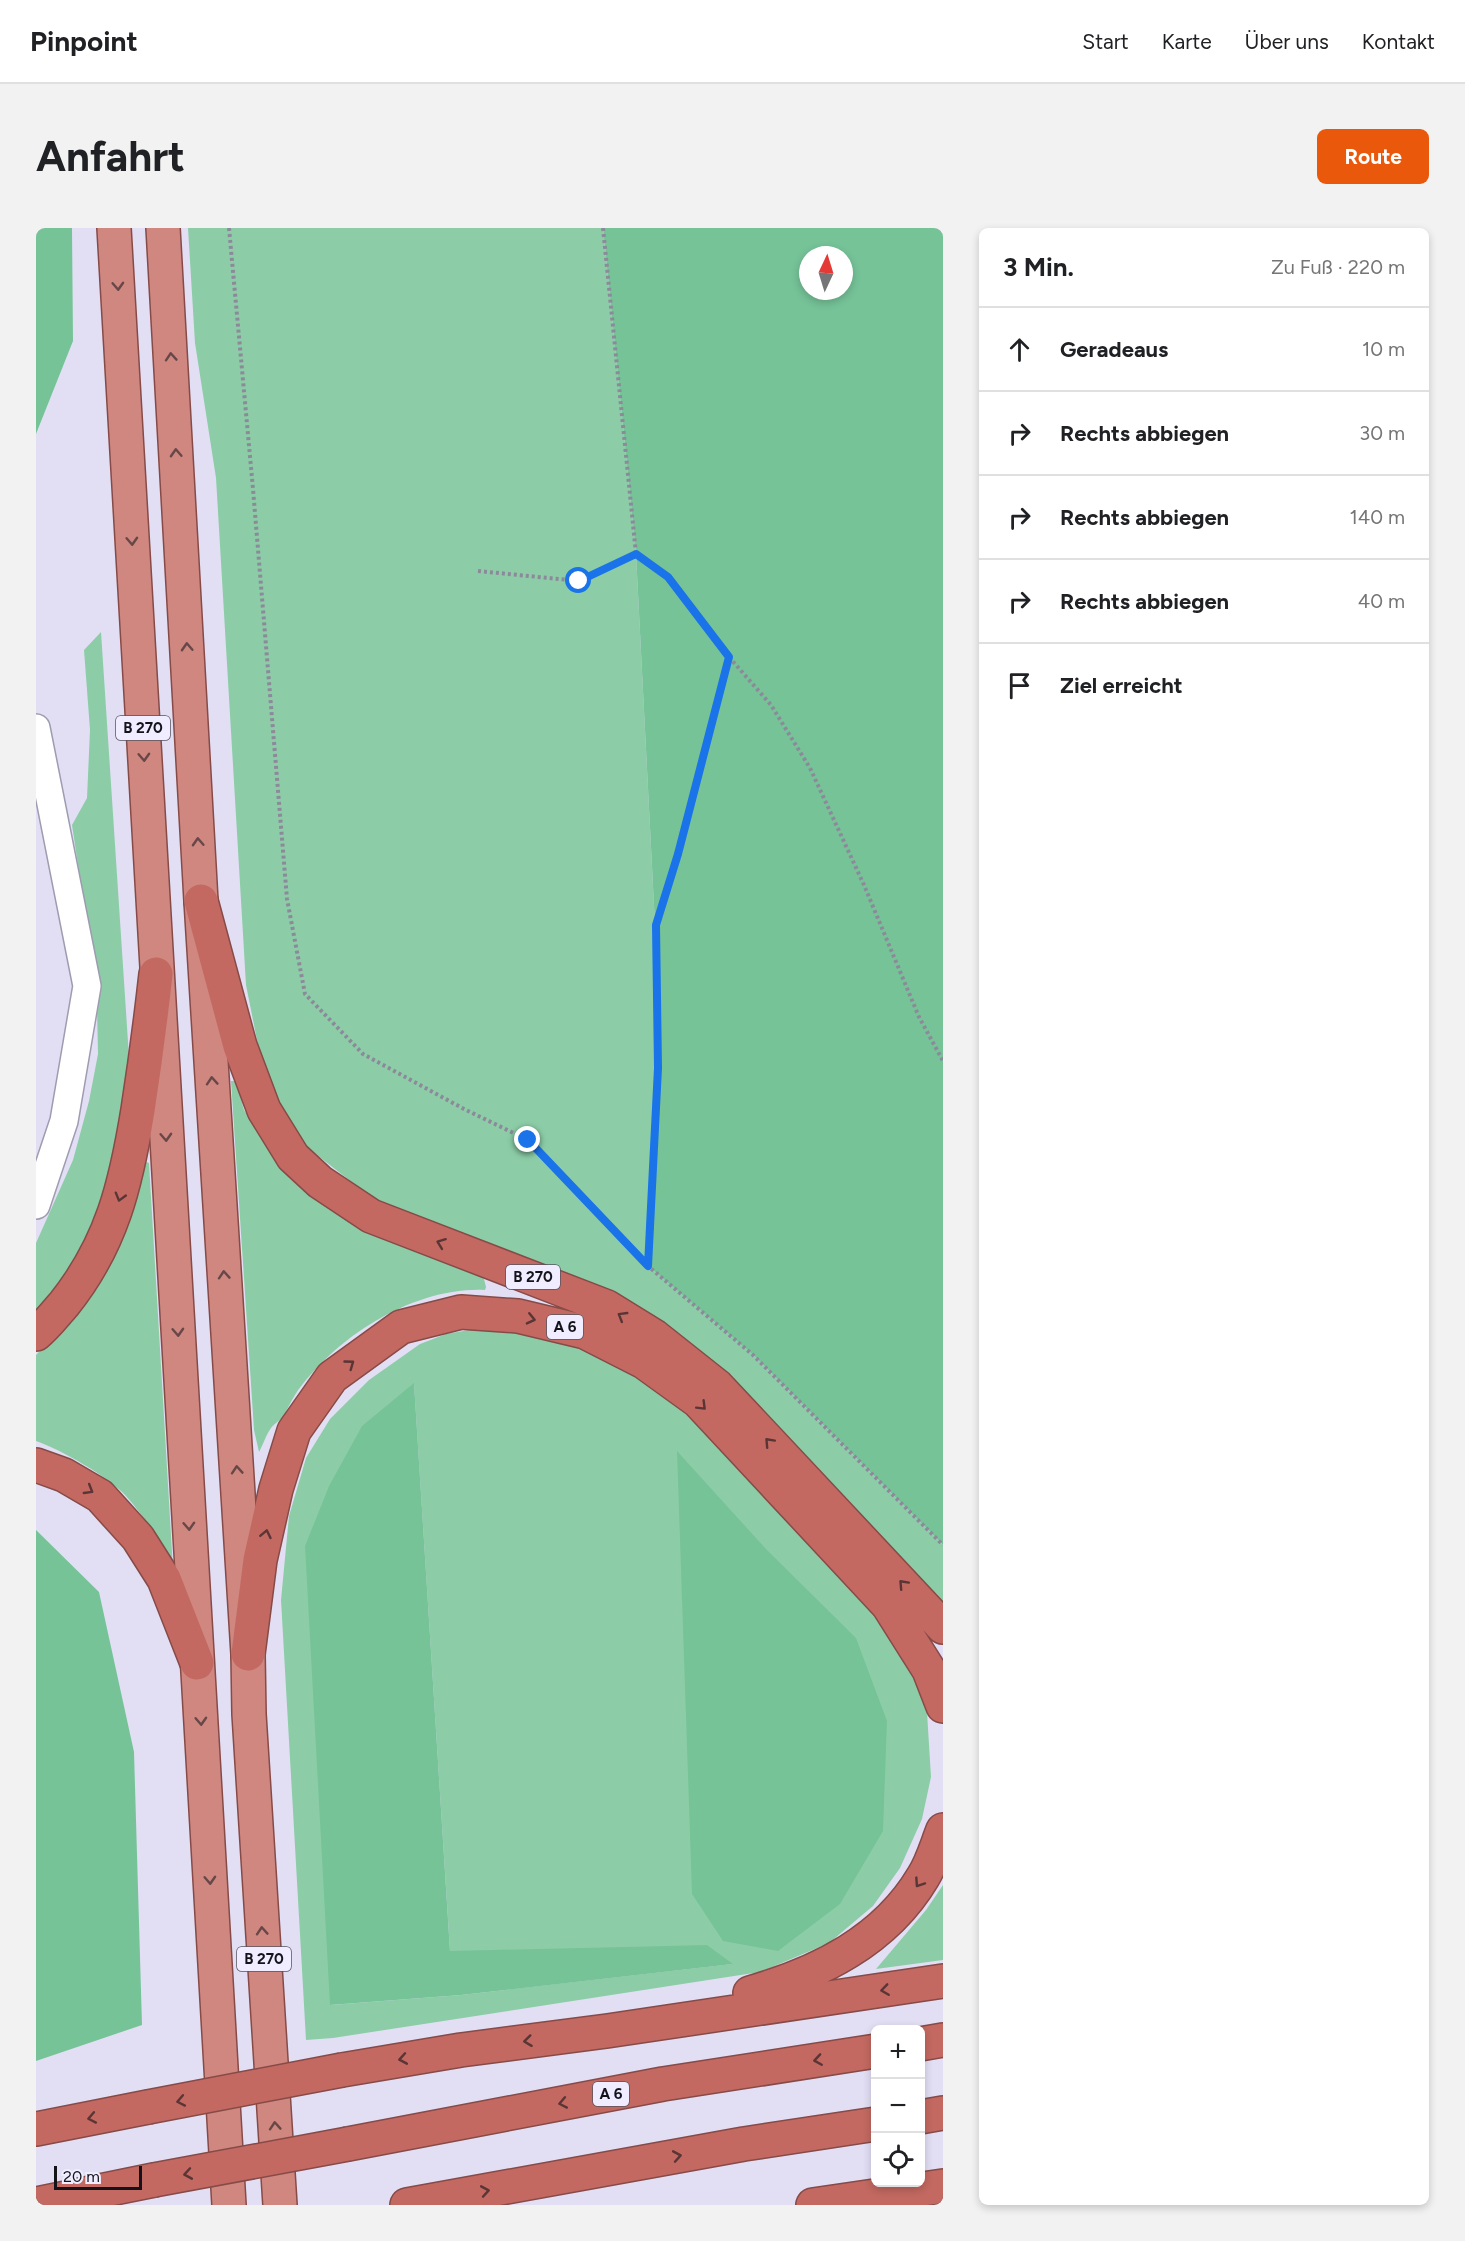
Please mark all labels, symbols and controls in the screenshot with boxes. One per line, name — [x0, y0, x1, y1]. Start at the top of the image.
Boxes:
text: Pinpoint — [30, 24, 138, 58]
text: Start — [1082, 29, 1129, 54]
text: Karte — [1162, 29, 1212, 54]
text: Über uns — [1245, 29, 1329, 54]
text: Kontakt — [1362, 29, 1435, 54]
button: Route — [1317, 129, 1429, 184]
text: Anfahrt — [36, 131, 185, 182]
north arrow — [799, 246, 853, 300]
text: 3 Min. — [1003, 251, 1074, 283]
text: Zu Fuß · 220 m — [1271, 255, 1405, 279]
one-way arrow — [111, 282, 124, 291]
icon: ahead — [1003, 333, 1036, 366]
text: Geradeaus — [1060, 336, 1168, 363]
text: 10 m — [1362, 337, 1405, 361]
one-way arrow — [165, 353, 178, 362]
icon: right — [1003, 417, 1036, 450]
text: Rechts abbiegen — [1060, 420, 1229, 447]
text: 30 m — [1359, 421, 1405, 445]
one-way arrow — [170, 448, 183, 457]
icon: right — [1003, 501, 1036, 534]
text: Rechts abbiegen — [1060, 504, 1229, 531]
text: 140 m — [1350, 505, 1405, 529]
one-way arrow — [126, 537, 139, 546]
route start — [565, 567, 591, 593]
icon: right — [1003, 585, 1036, 618]
text: Rechts abbiegen — [1060, 588, 1229, 615]
text: 40 m — [1358, 589, 1405, 613]
one-way arrow — [181, 643, 194, 652]
icon: arrive — [1003, 669, 1036, 702]
text: Ziel erreicht — [1060, 672, 1183, 699]
road number: B 270 — [116, 716, 170, 740]
one-way arrow — [138, 752, 151, 761]
one-way arrow — [191, 838, 204, 847]
one-way arrow — [206, 1076, 219, 1085]
route end — [514, 1126, 540, 1152]
one-way arrow — [159, 1132, 172, 1141]
one-way arrow — [115, 1191, 127, 1202]
one-way arrow — [437, 1238, 448, 1250]
road number: B 270 — [506, 1265, 560, 1289]
one-way arrow — [218, 1271, 231, 1280]
one-way arrow — [525, 1312, 535, 1325]
one-way arrow — [618, 1312, 628, 1323]
road number: A 6 — [547, 1315, 583, 1339]
one-way arrow — [171, 1327, 184, 1336]
one-way arrow — [343, 1360, 354, 1371]
one-way arrow — [694, 1399, 705, 1410]
one-way arrow — [766, 1438, 777, 1449]
one-way arrow — [230, 1465, 243, 1474]
one-way arrow — [83, 1482, 93, 1494]
one-way arrow — [183, 1522, 196, 1531]
one-way arrow — [258, 1529, 271, 1539]
one-way arrow — [899, 1580, 910, 1591]
one-way arrow — [194, 1717, 207, 1726]
one-way arrow — [203, 1875, 216, 1884]
one-way arrow — [915, 1876, 926, 1887]
one-way arrow — [256, 1927, 269, 1936]
road number: B 270 — [237, 1947, 291, 1971]
one-way arrow — [881, 1983, 890, 1995]
map controls — [871, 2025, 925, 2187]
button: + — [871, 2025, 925, 2079]
one-way arrow — [524, 2034, 533, 2047]
one-way arrow — [398, 2053, 408, 2065]
one-way arrow — [813, 2053, 822, 2065]
button: − — [871, 2079, 925, 2133]
road number: A 6 — [593, 2082, 629, 2106]
one-way arrow — [177, 2094, 187, 2107]
one-way arrow — [559, 2096, 569, 2109]
one-way arrow — [88, 2111, 98, 2124]
one-way arrow — [268, 2121, 281, 2130]
button: locate — [871, 2133, 925, 2187]
one-way arrow — [672, 2150, 682, 2163]
scale bar — [54, 2163, 142, 2190]
text: 20 m — [63, 2167, 100, 2186]
one-way arrow — [183, 2167, 193, 2180]
one-way arrow — [480, 2185, 490, 2198]

